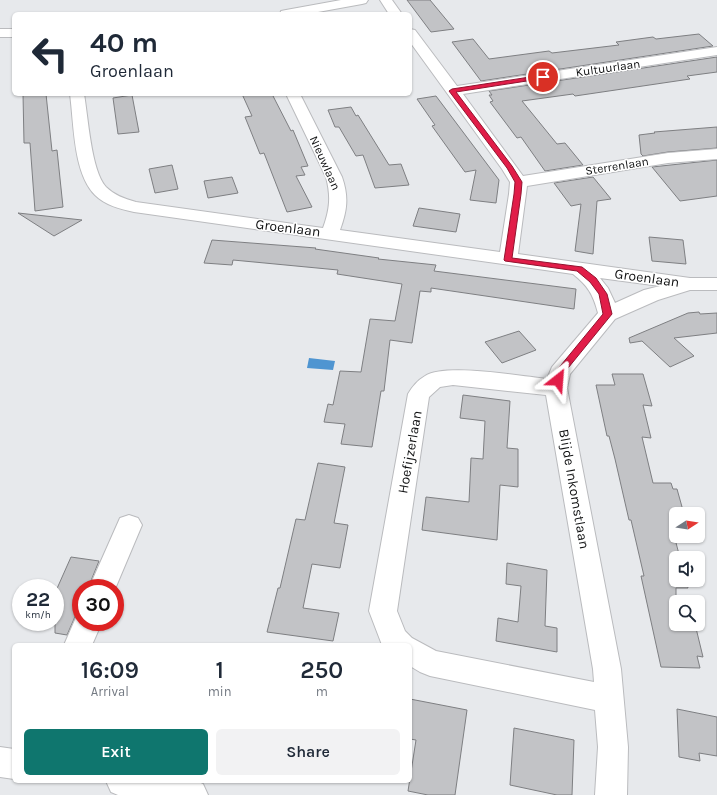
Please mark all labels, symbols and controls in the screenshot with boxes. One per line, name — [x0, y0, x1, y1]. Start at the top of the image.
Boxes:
text: 40 m — [90, 26, 158, 59]
icon: left — [24, 28, 76, 80]
street label: Kultuurlaan — [575, 57, 641, 79]
text: Groenlaan — [90, 60, 174, 82]
pin — [526, 60, 560, 94]
icon: arrive — [532, 66, 554, 88]
street label: Nieuwlaan — [307, 134, 343, 192]
street label: Sterrenlaan — [584, 154, 650, 178]
street label: Groenlaan — [255, 216, 321, 240]
street label: Groenlaan — [614, 265, 680, 291]
position arrow — [537, 359, 579, 401]
street label: Hoefijzerlaan — [394, 409, 426, 495]
street label: Blijde Inkomstlaan — [555, 428, 593, 550]
north arrow — [669, 507, 705, 543]
map controls — [669, 507, 705, 631]
button: sound — [669, 551, 705, 587]
speed limit sign: 30 — [72, 579, 124, 631]
text: 22 — [26, 588, 50, 611]
button: search — [669, 595, 705, 631]
text: km/h — [25, 609, 51, 621]
text: 16:09 — [81, 656, 139, 684]
text: 1 — [215, 656, 224, 684]
text: 250 — [300, 656, 343, 684]
text: Arrival — [91, 684, 129, 699]
text: min — [208, 684, 232, 699]
text: m — [316, 684, 328, 699]
button: Exit — [24, 729, 208, 775]
button: Share — [216, 729, 400, 775]

